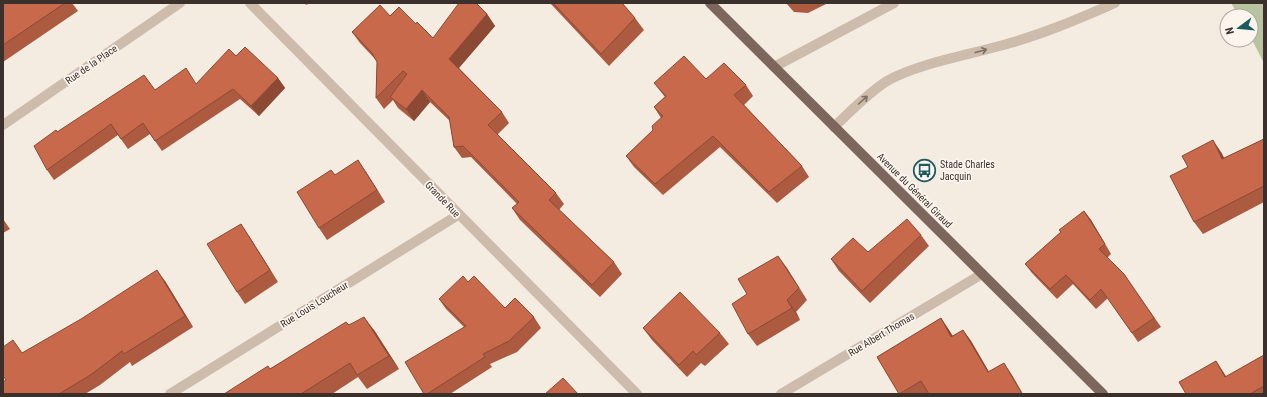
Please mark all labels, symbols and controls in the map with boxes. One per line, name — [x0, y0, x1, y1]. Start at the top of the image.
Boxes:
north arrow — [1219, 8, 1259, 48]
text: N — [1223, 25, 1237, 36]
street label: Rue de la Place — [63, 42, 119, 86]
one-way arrow — [975, 47, 988, 54]
one-way arrow — [857, 96, 868, 105]
street label: Avenue du Général Giraud — [875, 151, 954, 230]
bus stop icon: Stade Charles Jacquin — [912, 157, 938, 183]
place label: Stade Charles Jacquin — [940, 159, 995, 182]
street label: Grande Rue — [423, 179, 462, 220]
street label: Rue Louis Loucheur — [278, 279, 350, 330]
street label: Rue Albert Thomas — [846, 310, 917, 358]

